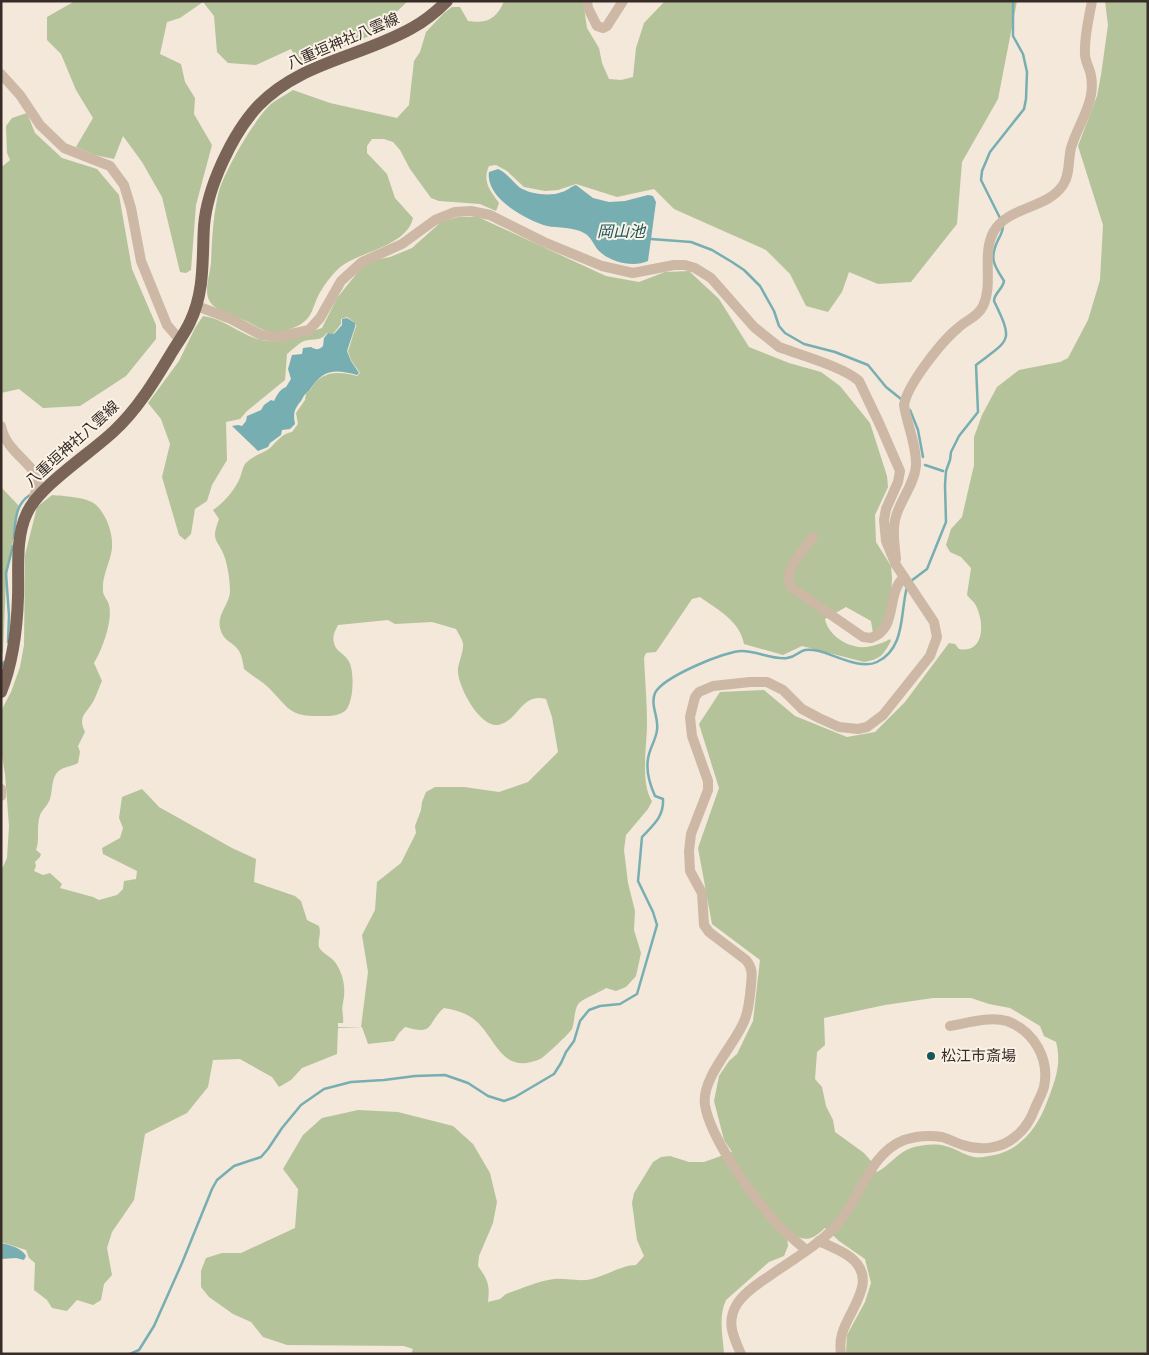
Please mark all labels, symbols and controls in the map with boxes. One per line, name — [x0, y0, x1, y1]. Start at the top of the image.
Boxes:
street label: 八重垣神社八雲線 — [284, 9, 401, 72]
water label: 岡山池 — [597, 222, 647, 241]
street label: 八重垣神社八雲線 — [21, 397, 122, 490]
place label: 松江市斎場 — [941, 1047, 1016, 1064]
marker: 松江市斎場 — [925, 1050, 937, 1062]

